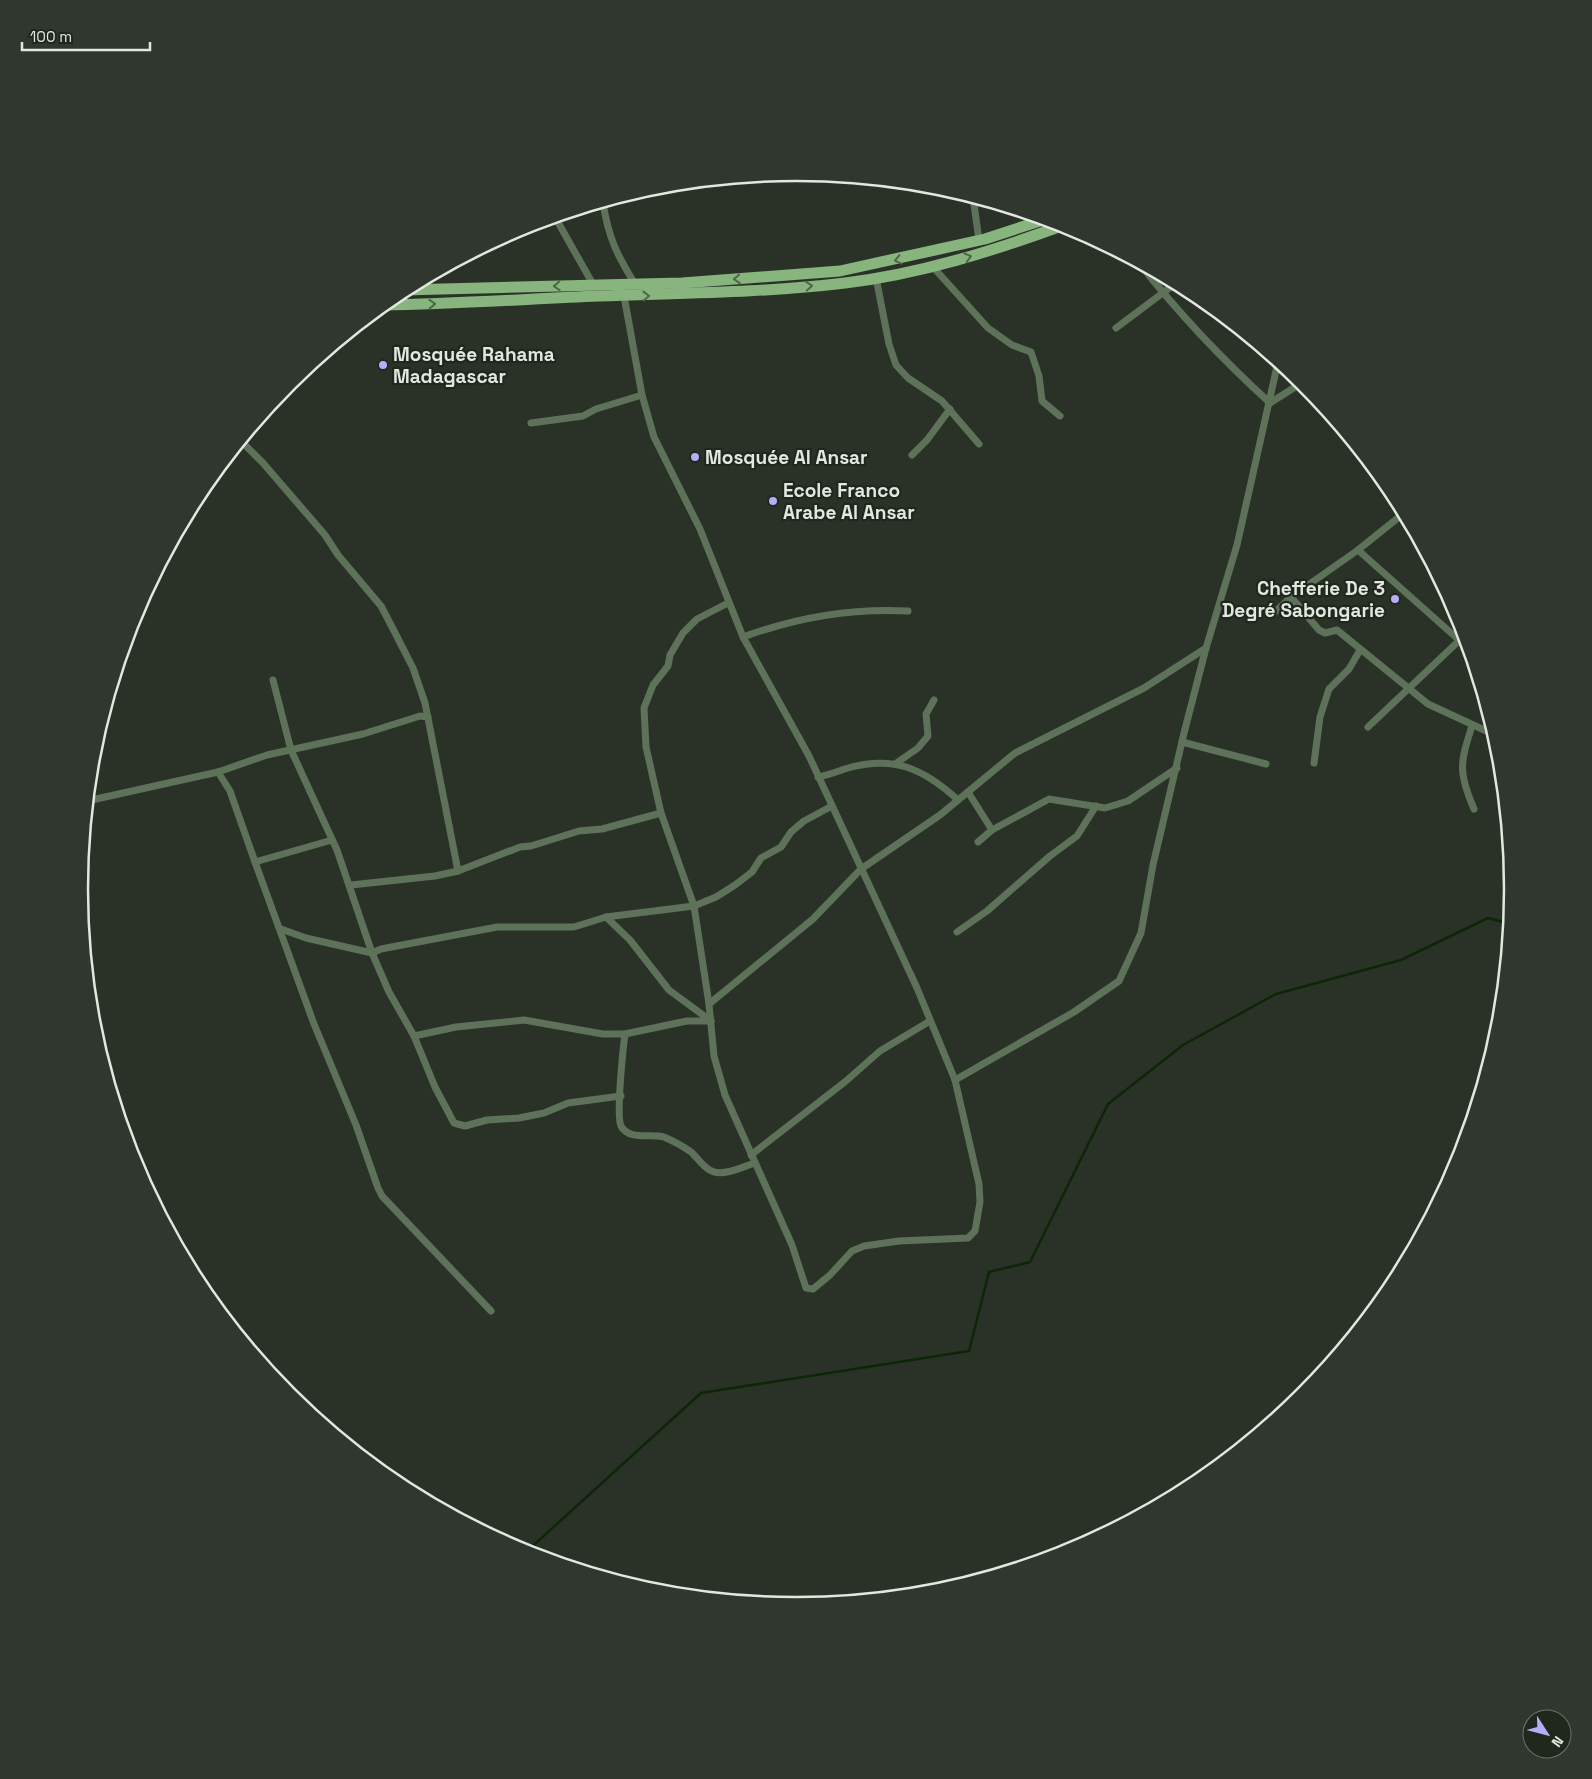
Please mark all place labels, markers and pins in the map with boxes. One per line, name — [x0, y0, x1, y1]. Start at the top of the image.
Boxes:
place label: Mosquée Rahama Madagascar — [393, 342, 555, 389]
marker: Mosquée Rahama Madagascar — [377, 359, 389, 371]
place label: Mosquée Al Ansar — [705, 445, 868, 470]
marker: Mosquée Al Ansar — [689, 451, 701, 463]
place label: Ecole Franco Arabe Al Ansar — [783, 478, 915, 525]
marker: Ecole Franco Arabe Al Ansar — [767, 495, 779, 507]
place label: Chefferie De 3 Degré Sabongarie — [1222, 576, 1385, 623]
marker: Chefferie De 3 Degré Sabongarie — [1389, 593, 1401, 605]

